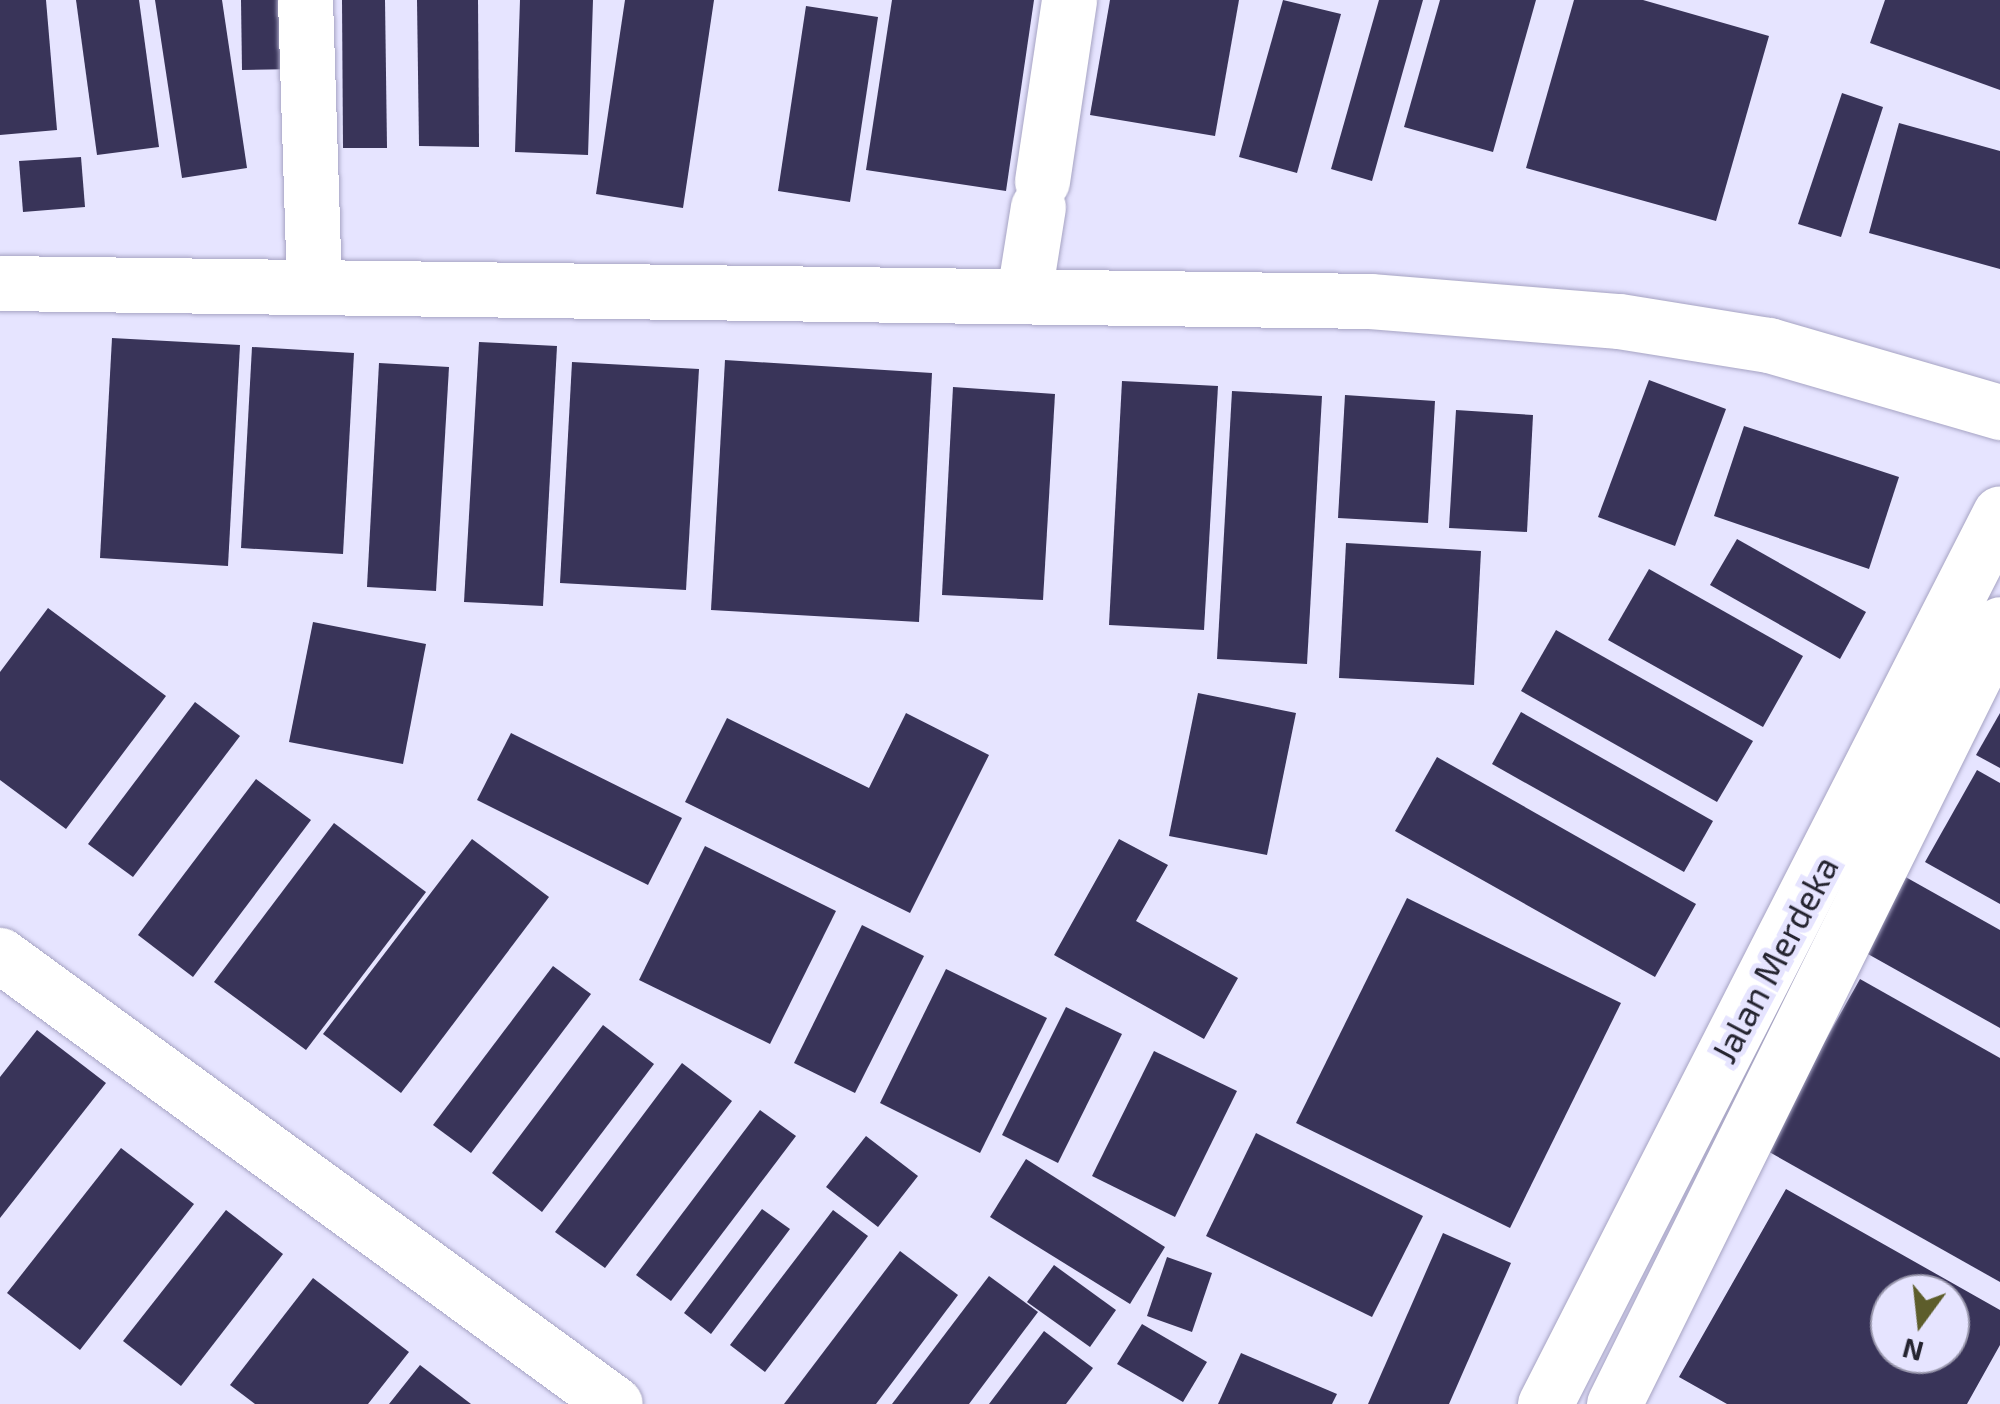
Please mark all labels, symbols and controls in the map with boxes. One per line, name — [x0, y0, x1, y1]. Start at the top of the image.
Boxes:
street label: Jalan Merdeka — [1702, 849, 1846, 1069]
north arrow — [1870, 1274, 1970, 1374]
text: N — [1899, 1332, 1927, 1370]

